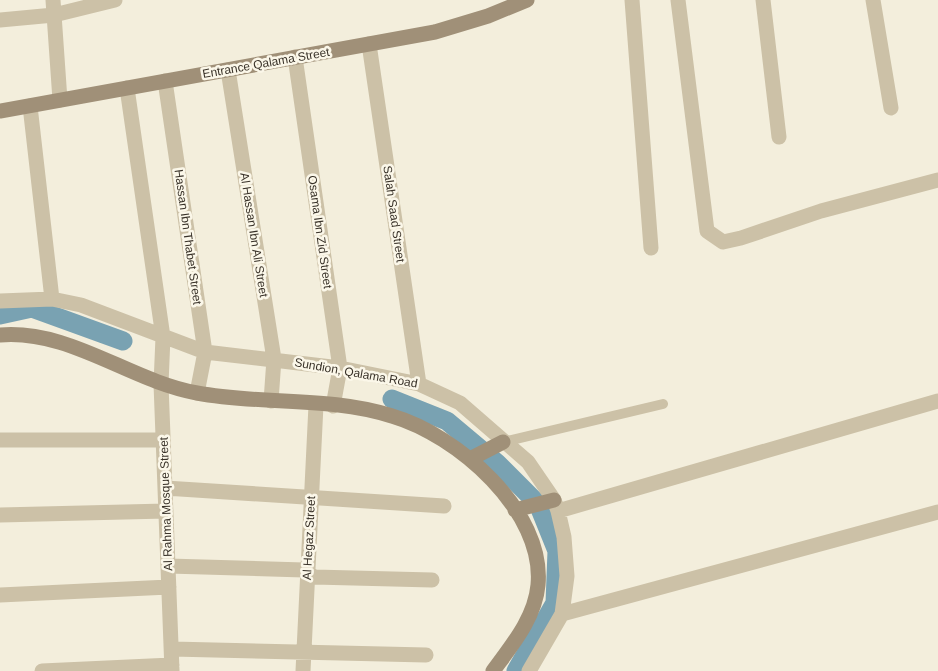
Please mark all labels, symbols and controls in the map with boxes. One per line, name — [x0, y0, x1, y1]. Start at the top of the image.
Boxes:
street label: Entrance Qalama Street — [201, 45, 331, 81]
street label: Salah Saad Street — [380, 165, 408, 264]
street label: Hassan Ibn Thabet Street — [172, 168, 205, 306]
street label: Al Hassan Ibn Ali Street — [237, 172, 271, 299]
street label: Osama Ibn Zid Street — [305, 175, 335, 290]
street label: Sundion, Qalama Road — [293, 355, 419, 391]
street label: Al Rahma Mosque Street — [157, 436, 175, 571]
street label: Al Hegaz Street — [300, 495, 318, 580]

